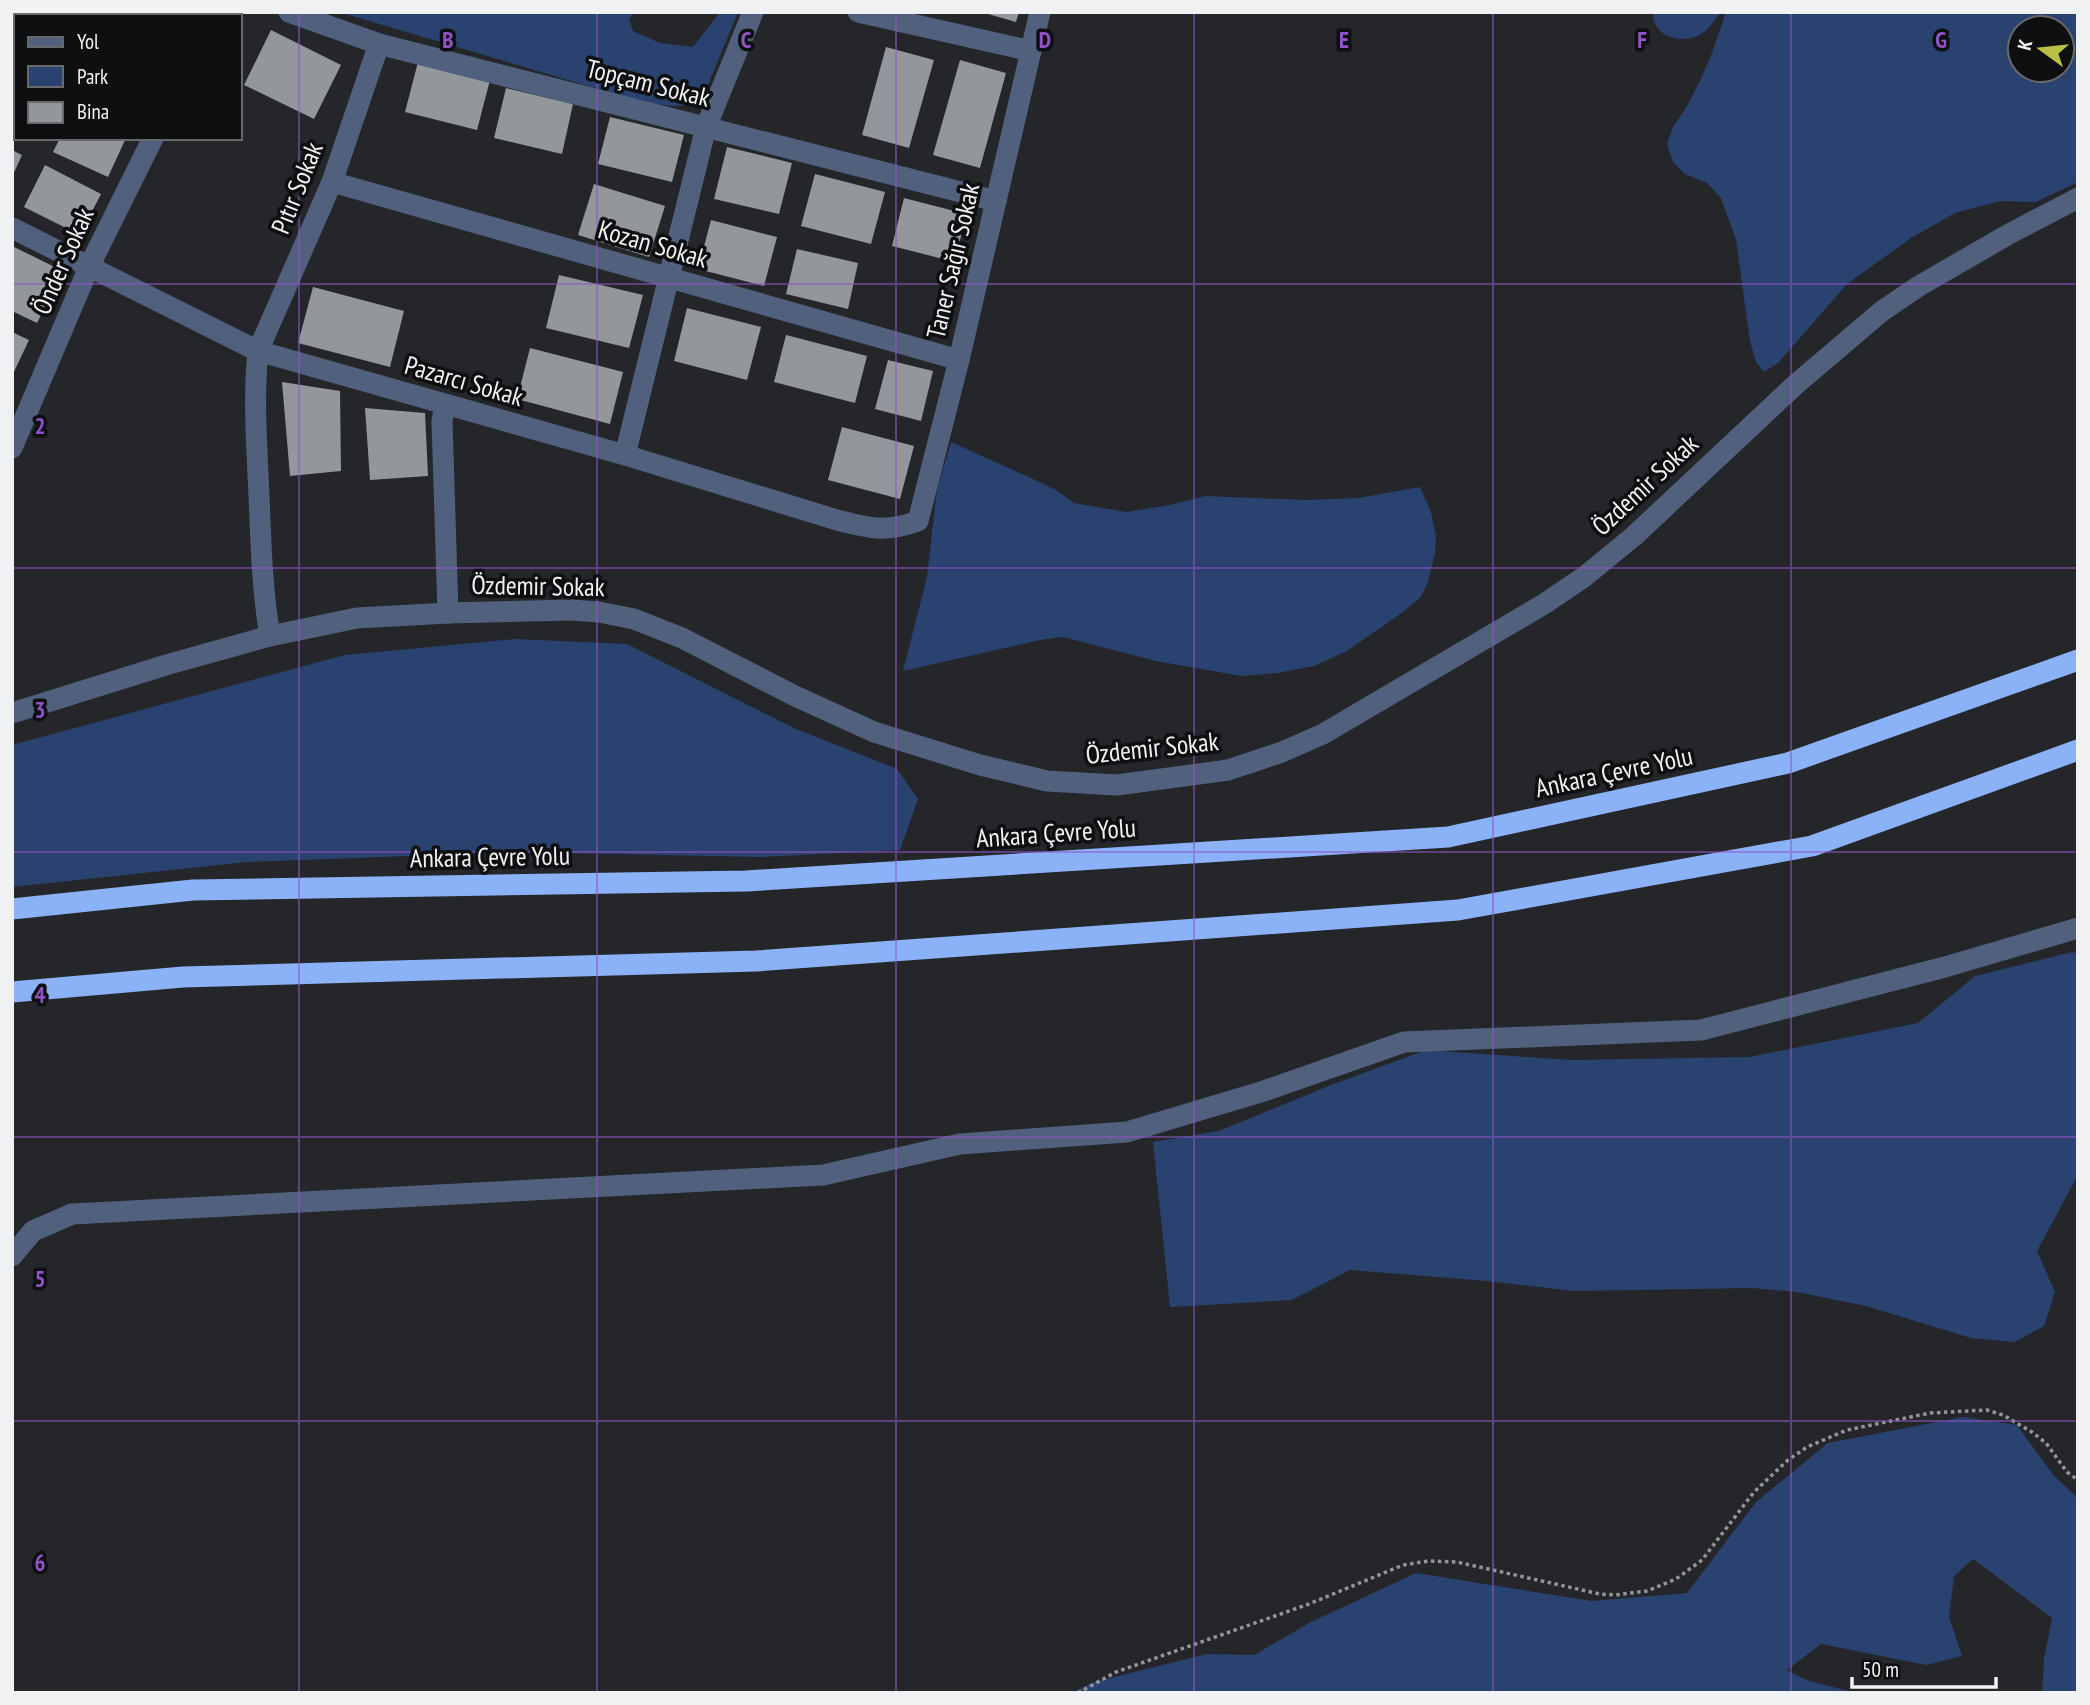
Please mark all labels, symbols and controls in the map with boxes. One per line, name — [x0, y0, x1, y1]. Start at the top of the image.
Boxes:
legend — [14, 14, 242, 140]
north arrow — [2006, 14, 2076, 84]
text: B — [442, 25, 454, 54]
text: C — [741, 25, 752, 54]
text: D — [1039, 25, 1051, 54]
text: E — [1339, 25, 1349, 54]
text: F — [1637, 25, 1647, 54]
text: G — [1935, 25, 1947, 54]
text: Yol — [77, 28, 99, 55]
text: K — [2012, 37, 2037, 52]
street label: Topçam Sokak — [583, 51, 713, 114]
text: Park — [77, 63, 108, 90]
text: Bina — [77, 98, 109, 125]
street label: Pıtır Sokak — [263, 137, 330, 238]
street label: Taner Sağır Sokak — [919, 180, 986, 342]
street label: Önder Sokak — [24, 202, 101, 319]
street label: Kozan Sokak — [595, 212, 712, 275]
street label: Pazarcı Sokak — [401, 348, 527, 413]
text: 2 — [35, 411, 46, 440]
street label: Özdemir Sokak — [1585, 427, 1705, 542]
street label: Özdemir Sokak — [471, 568, 605, 603]
text: 3 — [35, 695, 46, 724]
street label: Özdemir Sokak — [1084, 724, 1220, 771]
street label: Ankara Çevre Yolu — [1532, 739, 1696, 804]
street label: Ankara Çevre Yolu — [975, 810, 1137, 855]
street label: Ankara Çevre Yolu — [410, 839, 570, 874]
text: 4 — [35, 980, 46, 1009]
text: 5 — [35, 1264, 46, 1293]
text: 6 — [35, 1548, 46, 1577]
scale bar — [1852, 1646, 1996, 1690]
text: 50 m — [1862, 1656, 1899, 1683]

